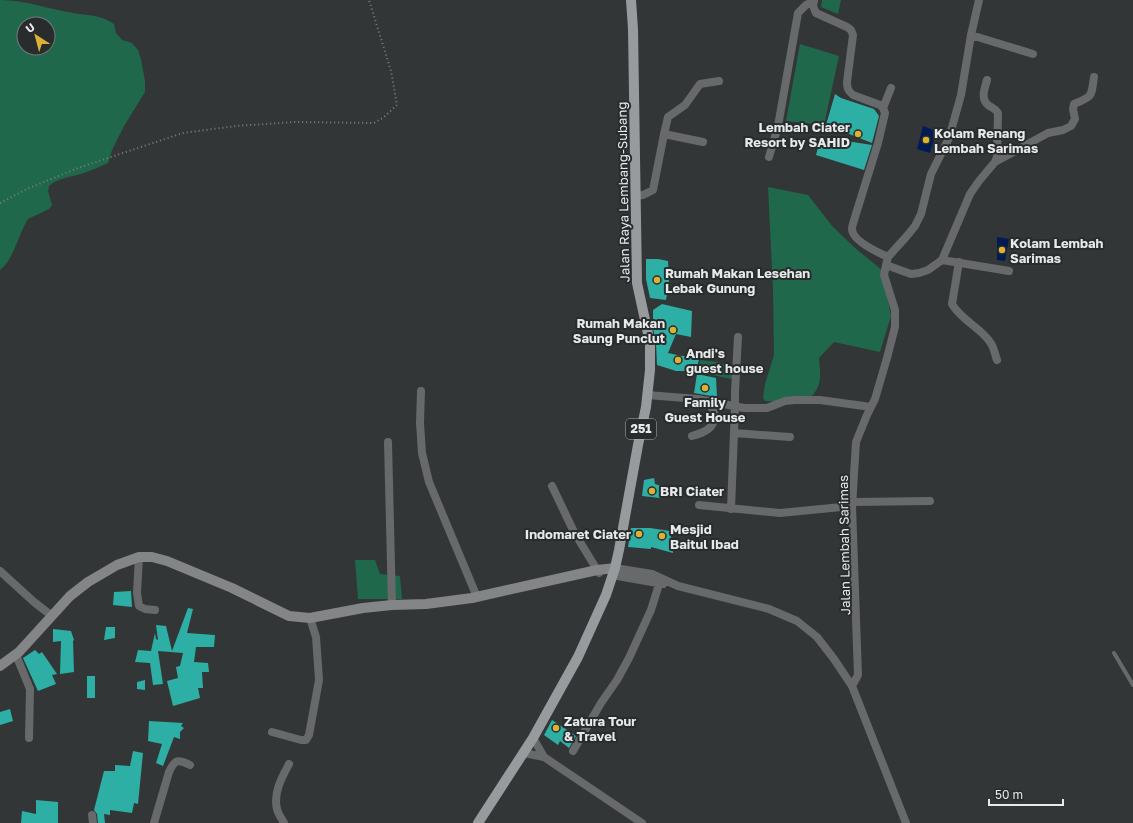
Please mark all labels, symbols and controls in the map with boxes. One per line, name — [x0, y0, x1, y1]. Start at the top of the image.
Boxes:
north arrow — [16, 16, 56, 56]
text: U — [23, 20, 37, 35]
street label: Jalan Raya Lembang-Subang — [613, 102, 633, 282]
place label: Lembah Ciater Resort by SAHID — [744, 119, 850, 150]
place label: Kolam Renang Lembah Sarimas — [934, 125, 1038, 156]
marker: Lembah Ciater Resort by SAHID — [853, 129, 863, 139]
marker: Kolam Renang Lembah Sarimas — [921, 135, 931, 145]
place label: Kolam Lembah Sarimas — [1010, 235, 1103, 266]
marker: Kolam Lembah Sarimas — [997, 245, 1007, 255]
place label: Rumah Makan Lesehan Lebak Gunung — [665, 265, 810, 296]
marker: Rumah Makan Lesehan Lebak Gunung — [652, 275, 662, 285]
place label: Rumah Makan Saung Punclut — [573, 315, 665, 346]
marker: Rumah Makan Saung Punclut — [668, 325, 678, 335]
place label: Andi's guest house — [686, 345, 764, 376]
marker: Andi's guest house — [673, 355, 683, 365]
marker: Family Guest House — [700, 383, 710, 393]
place label: Family Guest House — [665, 394, 746, 425]
road number: 251 — [626, 419, 656, 439]
street label: Jalan Lembah Sarimas — [835, 475, 853, 615]
place label: BRI Ciater — [660, 483, 724, 499]
marker: BRI Ciater — [647, 486, 657, 496]
place label: Mesjid Baitul Ibad — [670, 521, 739, 552]
place label: Indomaret Ciater — [525, 526, 631, 542]
marker: Indomaret Ciater — [634, 529, 644, 539]
marker: Mesjid Baitul Ibad — [657, 531, 667, 541]
place label: Zatura Tour & Travel — [564, 713, 636, 744]
marker: Zatura Tour & Travel — [551, 723, 561, 733]
scale bar — [989, 781, 1063, 807]
text: 50 m — [995, 787, 1023, 802]

